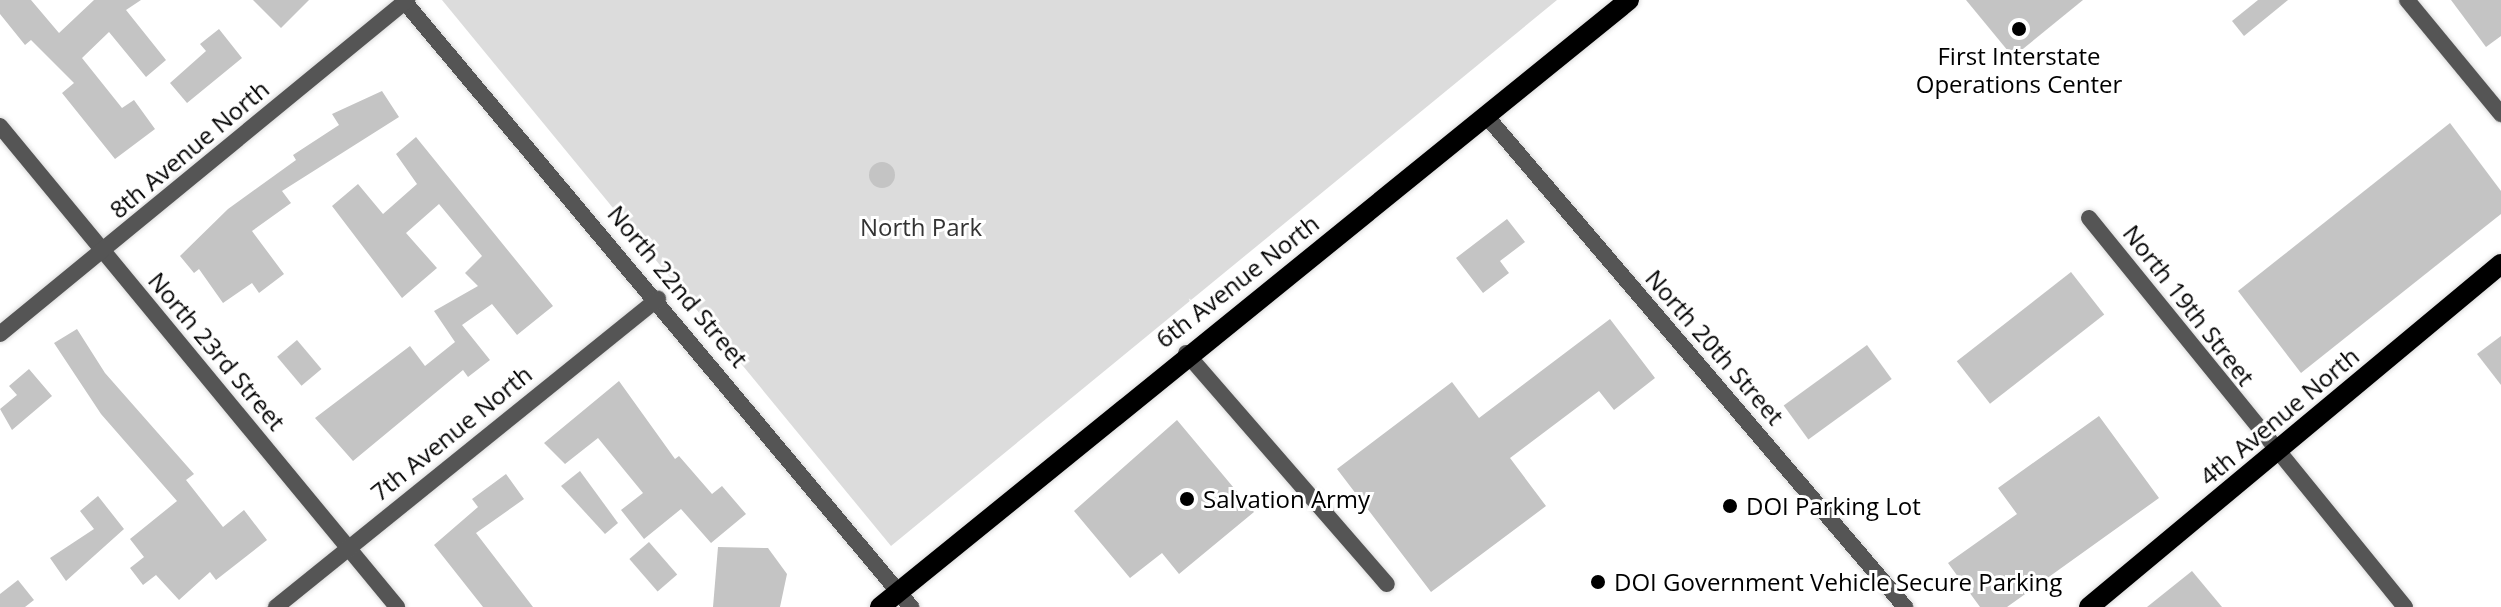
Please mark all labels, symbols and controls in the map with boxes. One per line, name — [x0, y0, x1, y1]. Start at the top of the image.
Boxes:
marker: First Interstate Operations Center — [2010, 20, 2028, 38]
place label: First Interstate Operations Center — [1916, 42, 2122, 98]
street label: 8th Avenue North — [104, 74, 274, 224]
street label: North 22nd Street — [602, 199, 754, 373]
street label: 6th Avenue North — [1150, 209, 1324, 353]
park label: North Park — [860, 213, 982, 241]
street label: North 19th Street — [2117, 219, 2261, 391]
street label: North 20th Street — [1640, 264, 1790, 430]
street label: North 23rd Street — [143, 266, 291, 436]
street label: 4th Avenue North — [2194, 341, 2364, 491]
street label: 7th Avenue North — [365, 359, 537, 507]
place label: Salvation Army — [1203, 485, 1370, 513]
marker: Salvation Army — [1178, 490, 1196, 508]
place label: DOI Parking Lot — [1746, 492, 1921, 520]
marker: DOI Parking Lot — [1721, 497, 1739, 515]
place label: DOI Government Vehicle Secure Parking — [1614, 568, 2062, 596]
marker: DOI Government Vehicle Secure Parking — [1589, 573, 1607, 591]

